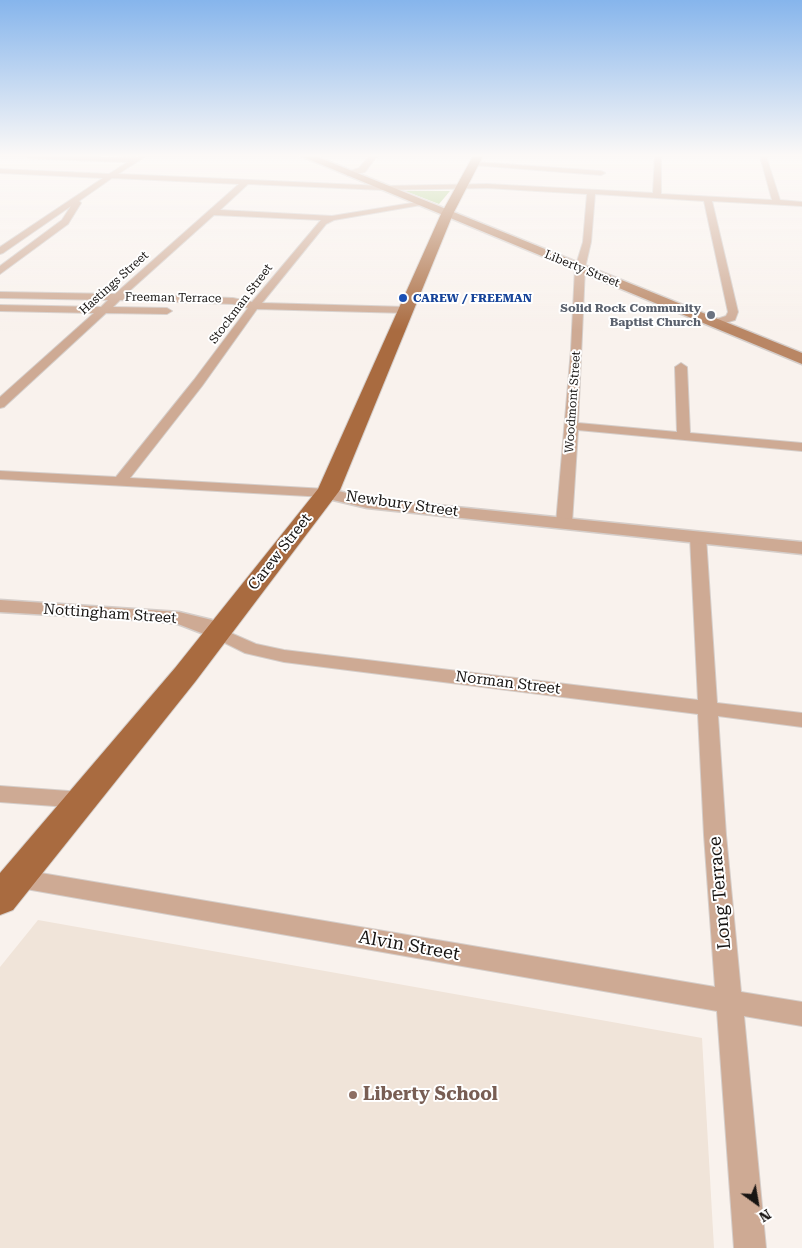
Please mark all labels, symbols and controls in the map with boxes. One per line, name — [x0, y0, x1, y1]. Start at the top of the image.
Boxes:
street label: Liberty Street — [542, 247, 622, 291]
street label: Hastings Street — [76, 248, 152, 318]
street label: Stockman Street — [206, 261, 276, 347]
street label: Freeman Terrace — [125, 290, 221, 306]
place label: CAREW / FREEMAN — [413, 291, 532, 305]
marker: CAREW / FREEMAN — [397, 292, 409, 304]
place label: Solid Rock Community Baptist Church — [560, 301, 701, 329]
marker: Solid Rock Community Baptist Church — [705, 309, 717, 321]
street label: Woodmont Street — [562, 351, 584, 453]
street label: Newbury Street — [345, 487, 459, 521]
street label: Carew Street — [245, 510, 315, 594]
street label: Nottingham Street — [43, 600, 177, 628]
street label: Norman Street — [455, 668, 561, 698]
street label: Long Terrace — [704, 835, 736, 951]
street label: Alvin Street — [357, 926, 461, 966]
place label: Liberty School — [363, 1084, 498, 1106]
marker: Liberty School — [347, 1089, 359, 1101]
north arrow — [732, 1178, 782, 1228]
text: N — [756, 1206, 774, 1225]

